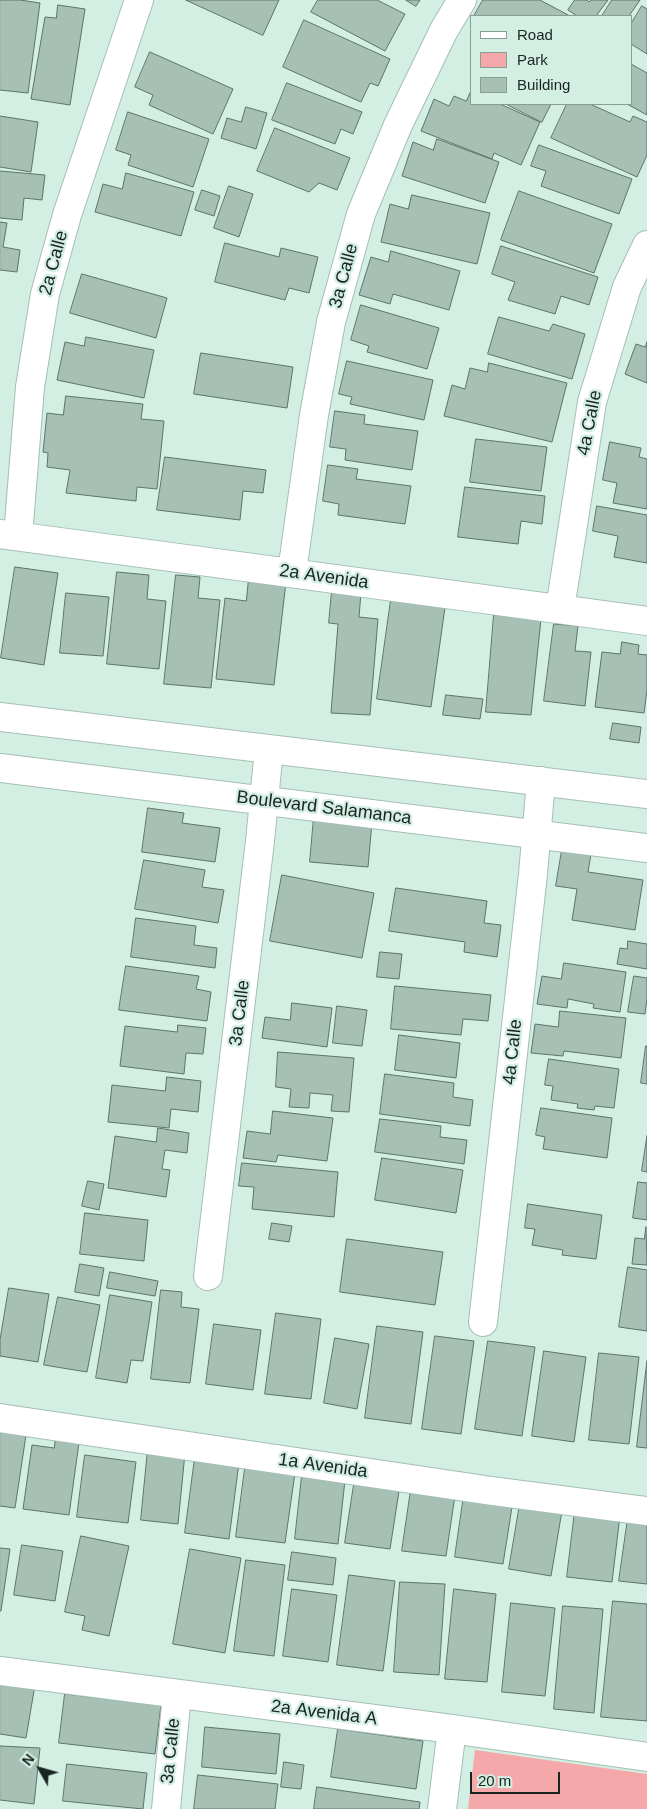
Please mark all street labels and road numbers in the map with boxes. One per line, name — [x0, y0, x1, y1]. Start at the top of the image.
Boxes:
street label: 2a Calle — [35, 228, 73, 298]
street label: 3a Calle — [325, 241, 363, 311]
street label: 4a Calle — [573, 389, 607, 457]
street label: 2a Avenida — [278, 560, 370, 594]
street label: Boulevard Salamanca — [235, 787, 413, 829]
street label: 3a Calle — [225, 979, 255, 1047]
street label: 4a Calle — [499, 1018, 527, 1086]
street label: 1a Avenida — [277, 1449, 369, 1483]
street label: 2a Avenida A — [270, 1696, 378, 1730]
street label: 3a Calle — [157, 1717, 185, 1785]

